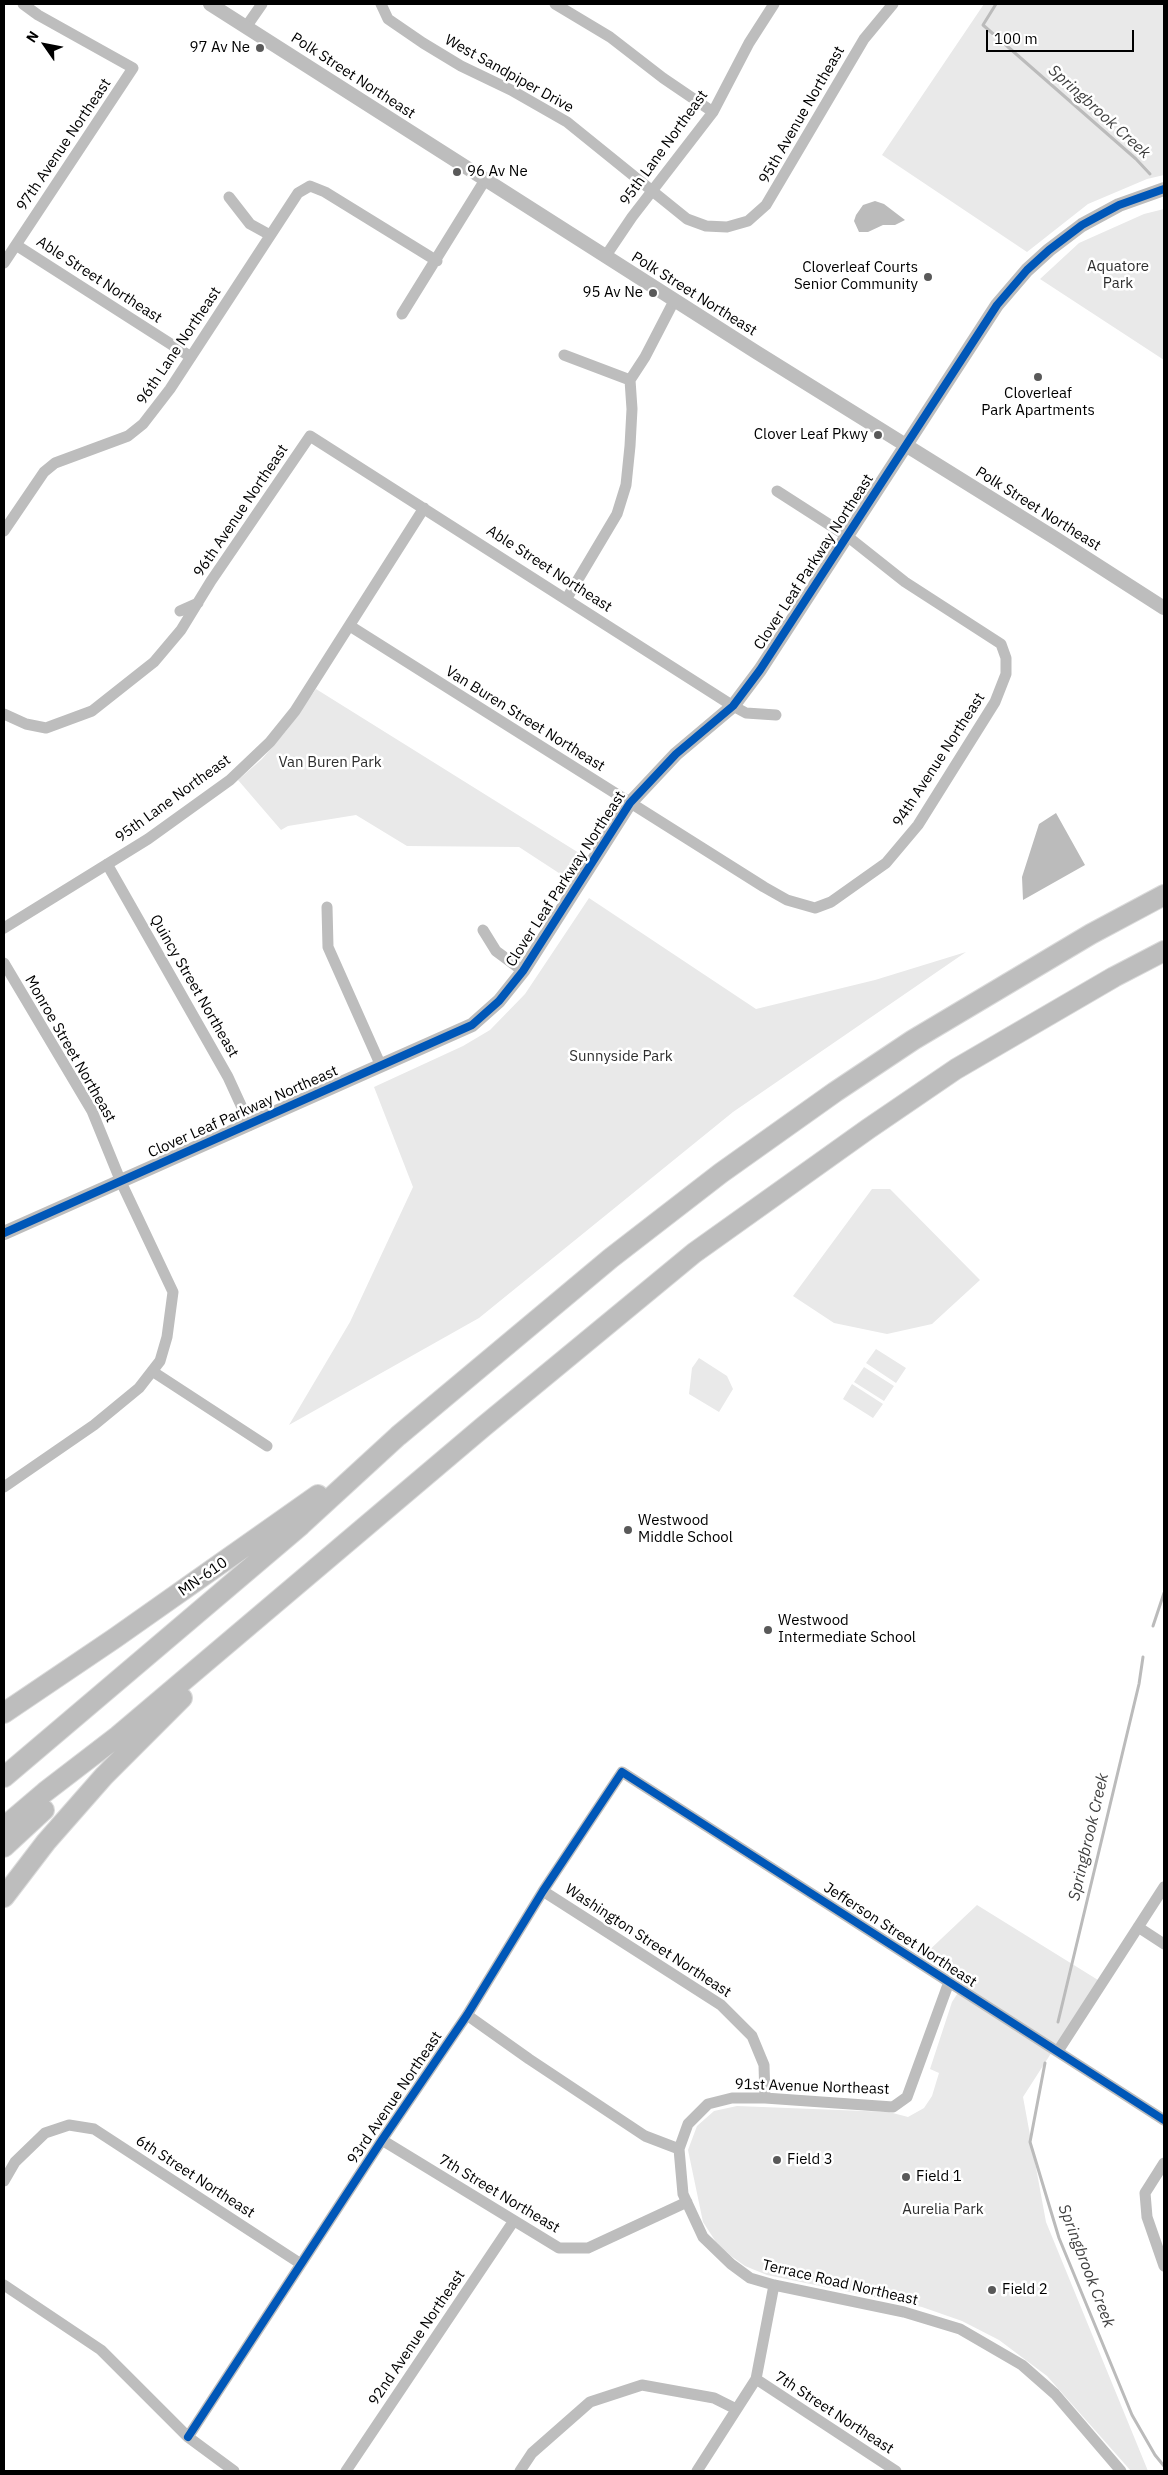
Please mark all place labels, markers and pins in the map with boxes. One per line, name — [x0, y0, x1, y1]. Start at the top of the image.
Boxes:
place label: 97 Av Ne — [189, 39, 250, 57]
marker: 97 Av Ne — [254, 42, 266, 54]
place label: 96 Av Ne — [467, 163, 528, 181]
marker: 96 Av Ne — [451, 166, 463, 178]
place label: Cloverleaf Courts Senior Community — [794, 259, 918, 294]
marker: Cloverleaf Courts Senior Community — [922, 271, 934, 283]
place label: 95 Av Ne — [582, 284, 643, 302]
marker: 95 Av Ne — [647, 287, 659, 299]
marker: Cloverleaf Park Apartments — [1032, 371, 1044, 383]
place label: Cloverleaf Park Apartments — [981, 385, 1095, 420]
place label: Clover Leaf Pkwy — [754, 426, 868, 444]
marker: Clover Leaf Pkwy — [872, 429, 884, 441]
place label: Westwood Middle School — [638, 1512, 733, 1547]
marker: Westwood Middle School — [622, 1524, 634, 1536]
place label: Westwood Intermediate School — [778, 1612, 916, 1647]
marker: Westwood Intermediate School — [762, 1624, 774, 1636]
place label: Field 3 — [787, 2151, 833, 2169]
marker: Field 3 — [771, 2154, 783, 2166]
place label: Field 1 — [916, 2168, 962, 2186]
marker: Field 1 — [900, 2171, 912, 2183]
place label: Field 2 — [1002, 2281, 1048, 2299]
marker: Field 2 — [986, 2284, 998, 2296]

